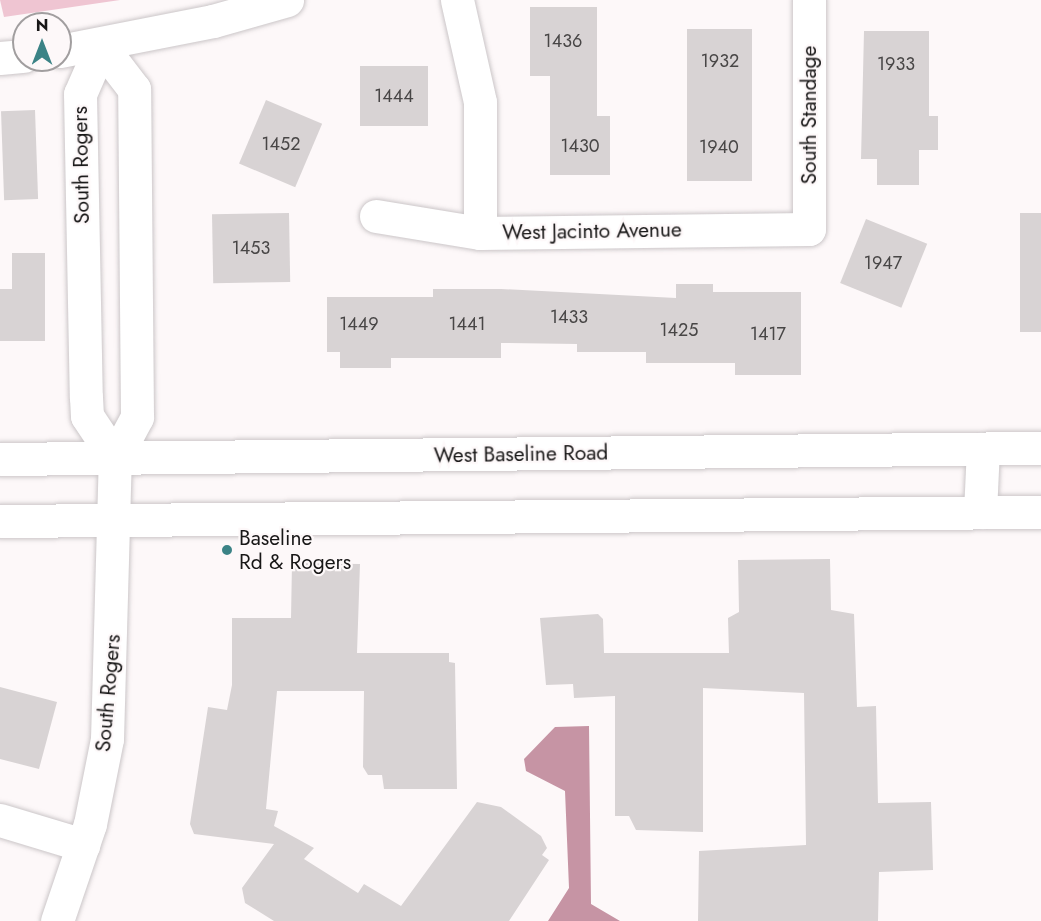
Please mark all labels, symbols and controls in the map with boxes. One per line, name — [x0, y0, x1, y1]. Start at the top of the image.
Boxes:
north arrow — [12, 12, 72, 72]
text: N — [36, 14, 48, 37]
house number: 1436 — [544, 30, 582, 52]
street label: South Standage — [796, 46, 822, 184]
house number: 1932 — [701, 50, 739, 72]
house number: 1933 — [877, 53, 915, 75]
house number: 1444 — [374, 85, 414, 107]
street label: South Rogers — [67, 106, 95, 224]
house number: 1452 — [262, 133, 300, 155]
house number: 1430 — [560, 135, 600, 157]
house number: 1940 — [699, 136, 739, 158]
street label: West Jacinto Avenue — [502, 217, 682, 245]
house number: 1453 — [232, 237, 270, 259]
house number: 1947 — [864, 252, 902, 274]
house number: 1433 — [550, 306, 588, 328]
house number: 1449 — [339, 313, 379, 335]
house number: 1441 — [448, 313, 486, 335]
house number: 1425 — [660, 319, 698, 341]
house number: 1417 — [750, 323, 786, 345]
street label: West Baseline Road — [434, 440, 608, 468]
place label: Baseline Rd & Rogers — [239, 525, 351, 575]
marker: Baseline Rd & Rogers — [220, 543, 234, 557]
street label: South Rogers — [90, 633, 126, 753]

